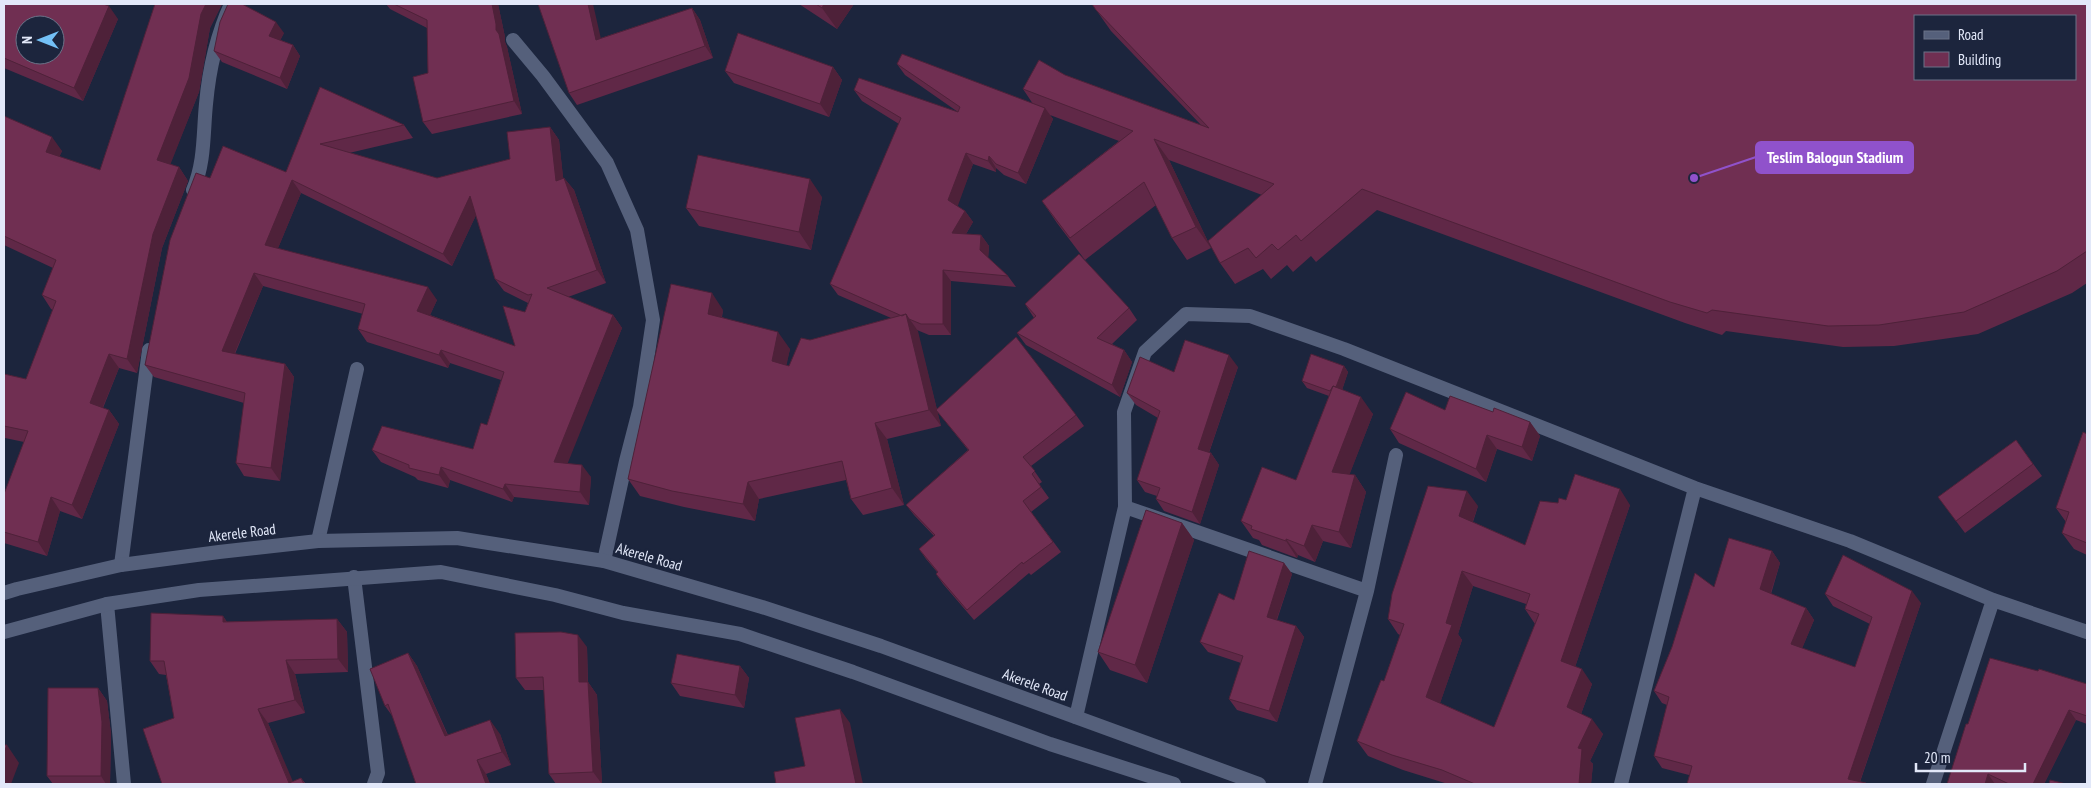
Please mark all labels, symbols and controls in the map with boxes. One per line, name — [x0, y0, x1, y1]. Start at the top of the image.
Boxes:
north arrow — [15, 15, 65, 65]
legend — [1914, 15, 2076, 80]
text: Road — [1958, 25, 1984, 44]
text: N — [18, 36, 36, 44]
text: Building — [1958, 50, 2001, 69]
callout: Teslim Balogun Stadium — [1756, 142, 1913, 173]
text: Teslim Balogun Stadium — [1767, 147, 1903, 167]
street label: Akerele Road — [207, 519, 277, 546]
street label: Akerele Road — [614, 538, 684, 575]
street label: Akerele Road — [1000, 664, 1070, 705]
scale bar — [1916, 740, 2025, 772]
text: 20 m — [1924, 748, 1950, 767]

